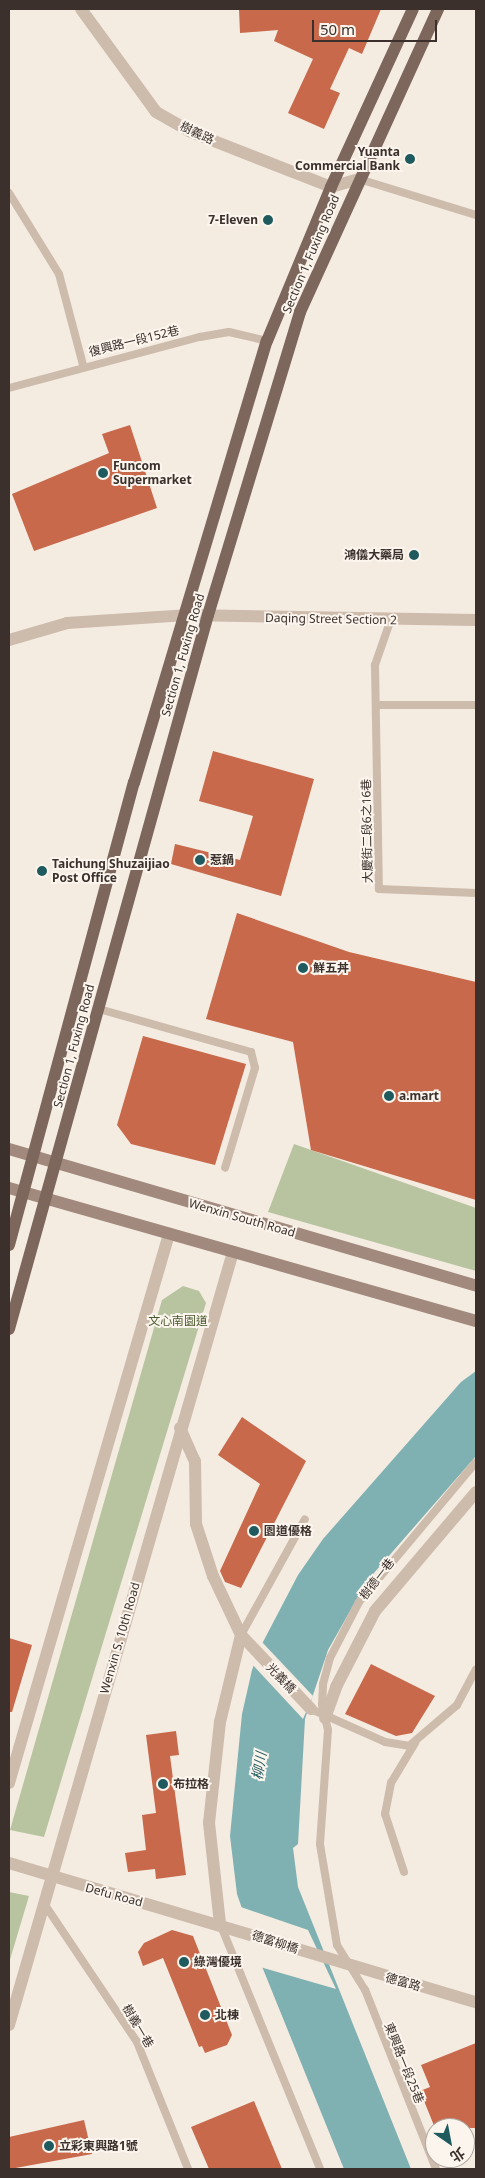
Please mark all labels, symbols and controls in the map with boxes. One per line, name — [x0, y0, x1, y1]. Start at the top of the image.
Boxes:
scale bar — [315, 10, 440, 42]
text: 50 m — [320, 19, 355, 39]
street label: 樹義路 — [178, 119, 216, 147]
place label: Yuanta Commercial Bank — [295, 145, 400, 173]
marker: Yuanta Commercial Bank — [404, 153, 416, 165]
street label: Section 1, Fuxing Road — [279, 193, 343, 315]
place label: 7-Eleven — [208, 213, 258, 227]
marker: 7-Eleven — [262, 214, 274, 226]
street label: 復興路一段152巷 — [87, 323, 181, 359]
place label: Funcom Supermarket — [113, 459, 192, 487]
marker: Funcom Supermarket — [97, 467, 109, 479]
place label: 鴻儀大藥局 — [344, 548, 404, 562]
marker: 鴻儀大藥局 — [408, 549, 420, 561]
street label: Section 1, Fuxing Road — [159, 592, 207, 718]
street label: Daqing Street Section 2 — [265, 611, 397, 627]
street label: 大慶街二段6之16巷 — [359, 779, 375, 883]
place label: 惹鍋 — [210, 853, 234, 867]
marker: 惹鍋 — [194, 854, 206, 866]
place label: Taichung Shuzaijiao Post Office — [52, 857, 170, 885]
marker: Taichung Shuzaijiao Post Office — [36, 865, 48, 877]
place label: 鮮五丼 — [313, 961, 349, 975]
marker: 鮮五丼 — [297, 962, 309, 974]
street label: Section 1, Fuxing Road — [51, 983, 97, 1109]
place label: a.mart — [399, 1089, 439, 1103]
marker: a.mart — [383, 1090, 395, 1102]
street label: Wenxin South Road — [187, 1196, 297, 1240]
park label: 文心南園道 — [148, 1314, 208, 1328]
place label: 園道優格 — [264, 1524, 312, 1538]
marker: 園道優格 — [248, 1525, 260, 1537]
street label: 樹德一巷 — [357, 1556, 397, 1602]
street label: Wenxin S. 10th Road — [97, 1581, 143, 1695]
street label: 光義橋 — [263, 1660, 299, 1696]
water label: 柳川 — [249, 1751, 269, 1781]
place label: 布拉格 — [173, 1777, 209, 1791]
marker: 布拉格 — [157, 1778, 169, 1790]
street label: Defu Road — [84, 1880, 144, 1910]
street label: 德富柳橋 — [250, 1928, 300, 1956]
place label: 綠灣優境 — [194, 1955, 242, 1969]
marker: 綠灣優境 — [178, 1956, 190, 1968]
street label: 德富路 — [384, 1970, 422, 1994]
street label: 樹義一巷 — [119, 2002, 157, 2050]
place label: 北棟 — [215, 2008, 239, 2022]
marker: 北棟 — [199, 2009, 211, 2021]
street label: 東興路一段25巷 — [381, 2021, 427, 2105]
north arrow — [425, 2118, 475, 2168]
place label: 立彩東興路1號 — [59, 2139, 138, 2153]
marker: 立彩東興路1號 — [43, 2140, 55, 2152]
text: 北 — [447, 2143, 469, 2167]

